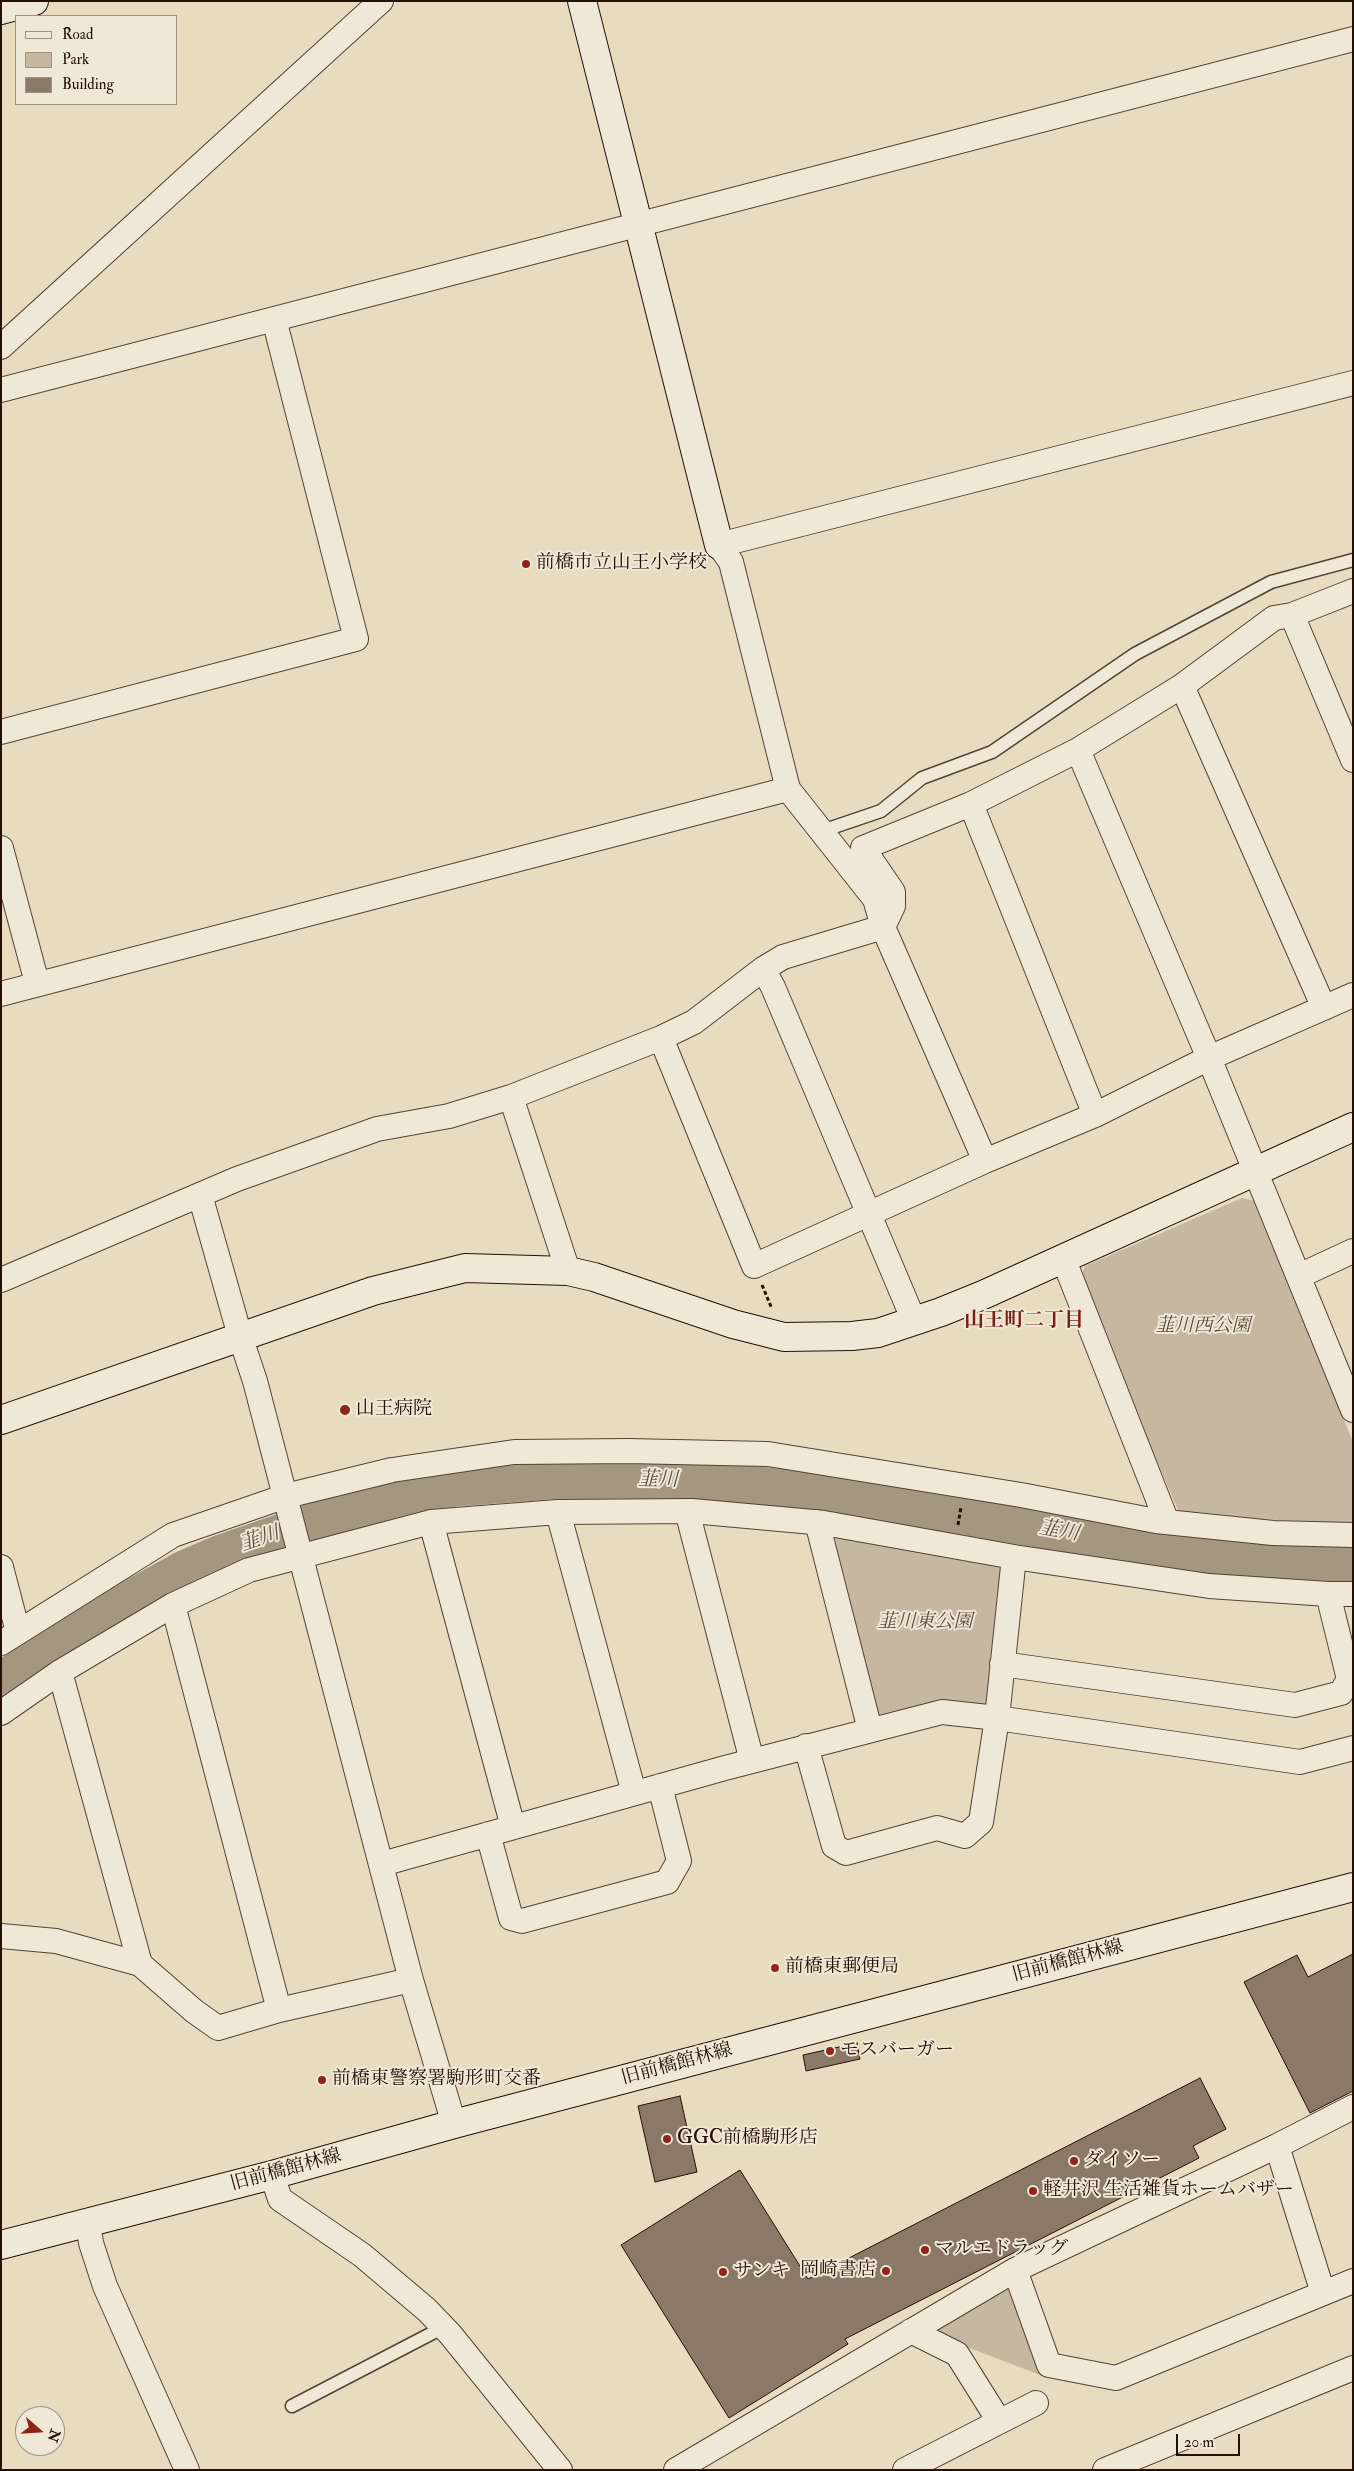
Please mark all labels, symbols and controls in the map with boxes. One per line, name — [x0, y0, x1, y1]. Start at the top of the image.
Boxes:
legend — [15, 15, 178, 105]
text: Road — [62, 25, 93, 44]
text: Park — [62, 50, 89, 69]
text: Building — [62, 75, 114, 94]
place label: 前橋市立山王小学校 — [536, 553, 707, 575]
marker: 前橋市立山王小学校 — [520, 558, 532, 570]
district label: 山王町二丁目 — [964, 1310, 1084, 1334]
park label: 韮川西公園 — [1156, 1316, 1250, 1338]
place label: 山王病院 — [356, 1399, 432, 1421]
marker: 山王病院 — [338, 1403, 352, 1417]
water label: 韮川 — [638, 1469, 678, 1493]
water label: 韮川 — [1037, 1517, 1081, 1547]
water label: 韮川 — [237, 1522, 283, 1558]
park label: 韮川東公園 — [878, 1612, 972, 1634]
street label: 旧前橋館林線 — [1010, 1936, 1126, 1988]
place label: 前橋東郵便局 — [785, 1957, 899, 1979]
marker: 前橋東郵便局 — [769, 1962, 781, 1974]
street label: 旧前橋館林線 — [619, 2039, 735, 2091]
place label: モスバーガー — [840, 2040, 954, 2062]
marker: モスバーガー — [824, 2045, 836, 2057]
place label: 前橋東警察署駒形町交番 — [332, 2069, 541, 2091]
marker: 前橋東警察署駒形町交番 — [316, 2074, 328, 2086]
place label: GGC前橋駒形店 — [677, 2128, 818, 2150]
marker: GGC前橋駒形店 — [661, 2133, 673, 2145]
street label: 旧前橋館林線 — [228, 2145, 344, 2197]
place label: ダイソー — [1084, 2150, 1160, 2172]
marker: ダイソー — [1068, 2155, 1080, 2167]
place label: 軽井沢 生活雑貨ホームバザー — [1043, 2180, 1294, 2202]
marker: 軽井沢 生活雑貨ホームバザー — [1027, 2185, 1039, 2197]
place label: マルエドラッグ — [935, 2239, 1068, 2261]
marker: マルエドラッグ — [919, 2244, 931, 2256]
place label: 岡崎書店 — [800, 2260, 876, 2282]
place label: サンキ — [733, 2261, 790, 2283]
marker: 岡崎書店 — [880, 2265, 892, 2277]
marker: サンキ — [717, 2266, 729, 2278]
north arrow — [15, 2406, 65, 2456]
scale bar — [1179, 2424, 1243, 2456]
text: N — [44, 2427, 64, 2444]
text: 20 m — [1184, 2433, 1214, 2452]

